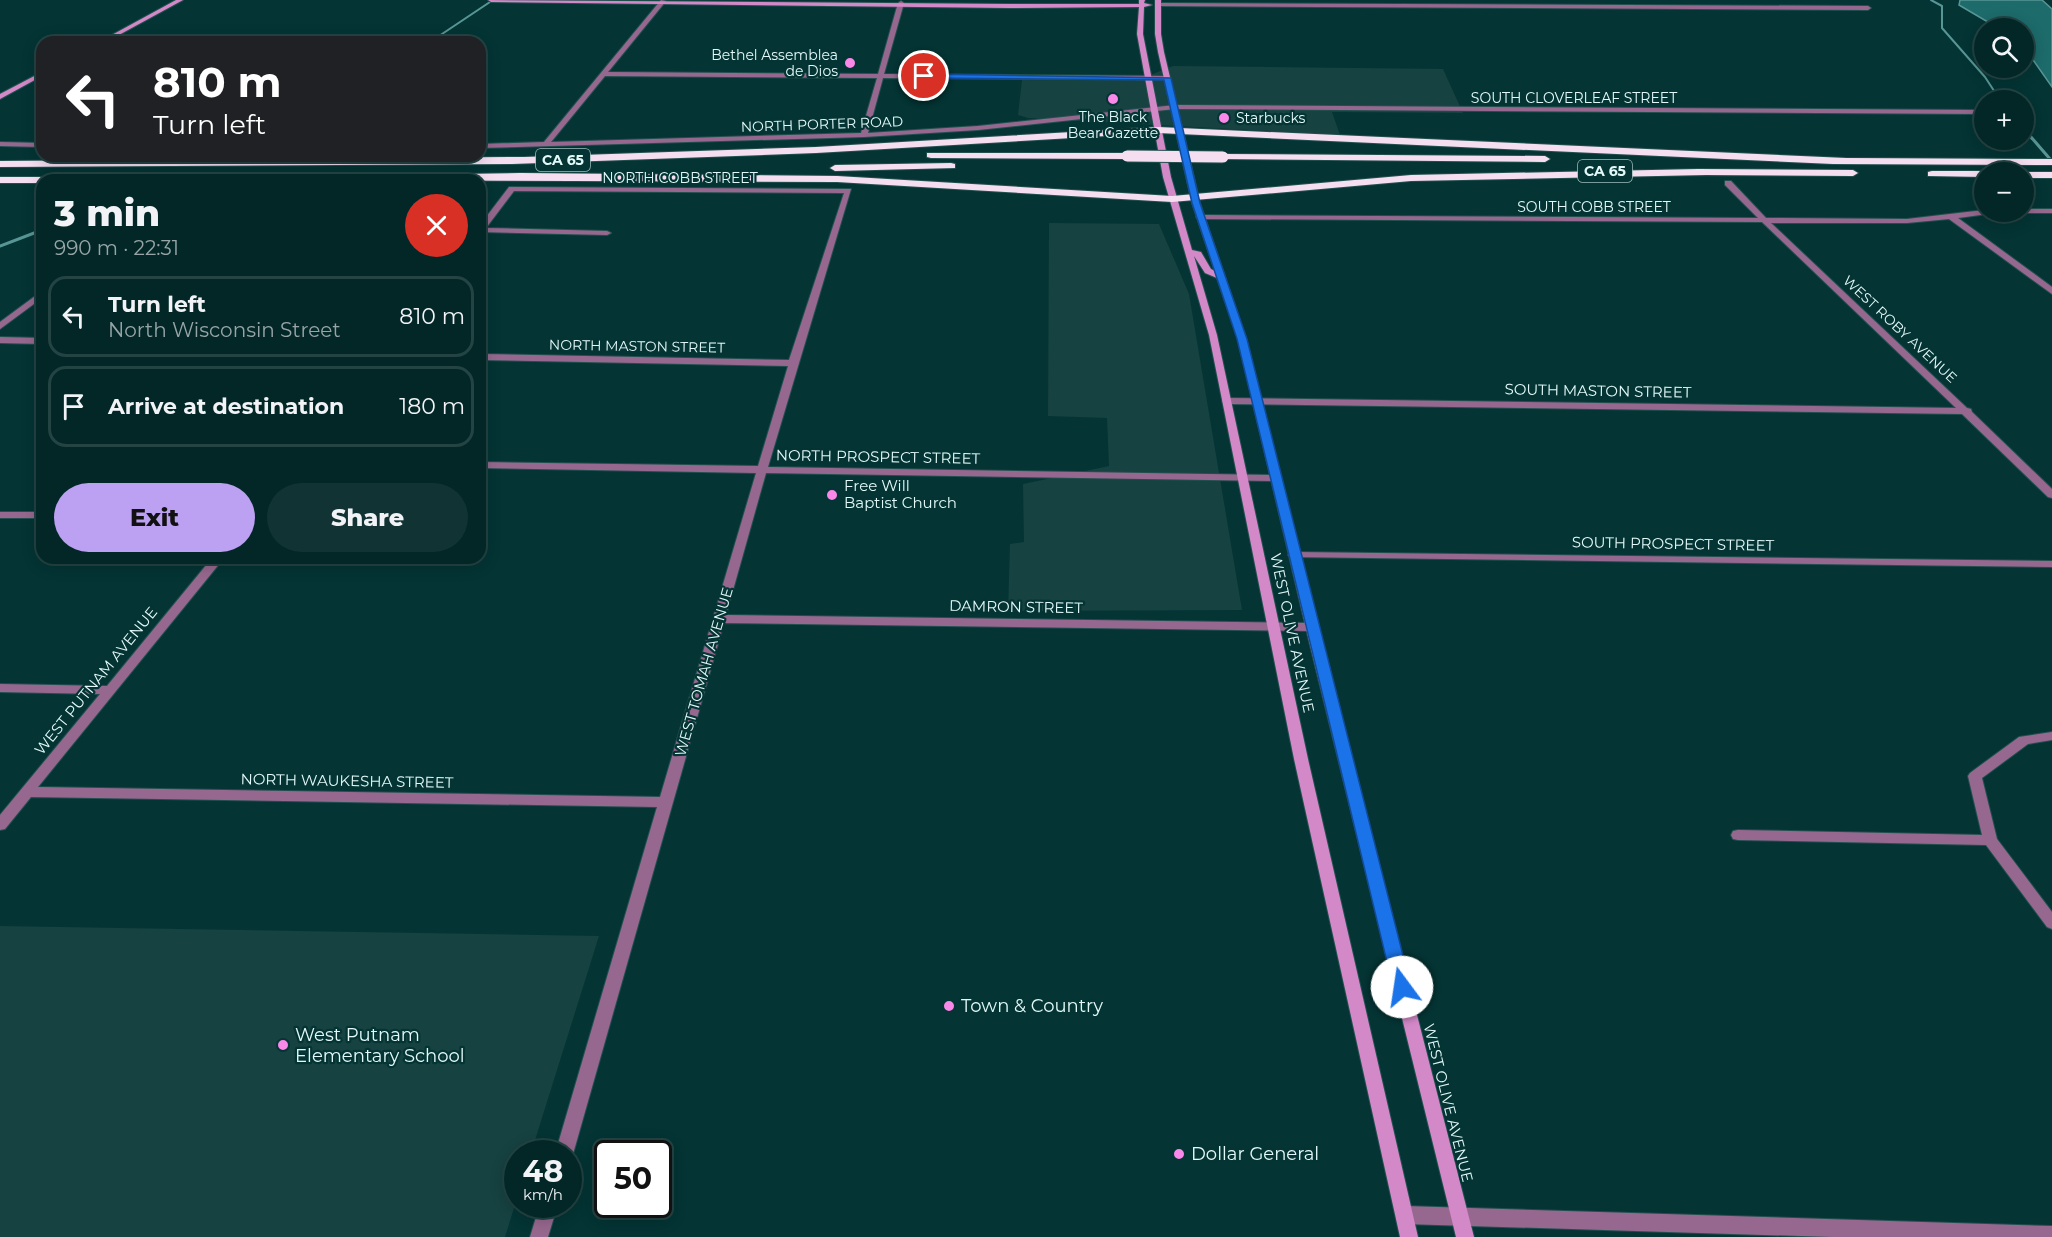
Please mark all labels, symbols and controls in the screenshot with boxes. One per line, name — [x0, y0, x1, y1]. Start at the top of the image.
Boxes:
map controls — [1974, 18, 2034, 222]
button: search — [1974, 18, 2034, 78]
place label: Bethel Assemblea de Dios — [711, 46, 838, 80]
pin — [898, 50, 949, 101]
text: 810 m — [153, 56, 282, 108]
marker: Bethel Assemblea de Dios — [843, 56, 857, 70]
icon: arrive — [907, 59, 940, 92]
icon: left — [54, 60, 132, 138]
street label: SOUTH CLOVERLEAF STREET — [1471, 89, 1677, 107]
button: + — [1974, 90, 2034, 150]
marker: The Black Bear Gazette — [1106, 92, 1120, 106]
text: Turn left — [153, 108, 266, 141]
place label: The Black Bear Gazette — [1068, 108, 1158, 142]
place label: Starbucks — [1236, 109, 1306, 127]
marker: Starbucks — [1217, 111, 1231, 125]
street label: NORTH PORTER ROAD — [740, 112, 904, 136]
road number: CA 65 — [536, 149, 590, 171]
road number: CA 65 — [1578, 160, 1632, 182]
button: − — [1974, 162, 2034, 222]
street label: NORTH COBB STREET — [602, 169, 758, 187]
text: 3 min — [54, 191, 160, 235]
button: close — [405, 194, 468, 257]
street label: SOUTH COBB STREET — [1517, 198, 1671, 216]
text: 990 m · 22:31 — [54, 236, 179, 260]
street label: WEST ROBY AVENUE — [1839, 271, 1961, 387]
text: Turn left — [108, 291, 206, 318]
icon: left — [57, 300, 90, 333]
text: 810 m — [399, 303, 465, 330]
text: North Wisconsin Street — [108, 318, 341, 342]
street label: NORTH MASTON STREET — [549, 335, 725, 357]
street label: SOUTH MASTON STREET — [1504, 379, 1692, 402]
icon: arrive — [57, 390, 90, 423]
text: Arrive at destination — [108, 393, 344, 420]
text: 180 m — [399, 393, 465, 420]
street label: NORTH PROSPECT STREET — [776, 445, 981, 468]
place label: Free Will Baptist Church — [844, 476, 957, 512]
button: Exit — [54, 483, 255, 552]
button: Share — [267, 483, 468, 552]
marker: Free Will Baptist Church — [825, 488, 839, 502]
street label: SOUTH PROSPECT STREET — [1572, 532, 1775, 555]
street label: WEST OLIVE AVENUE — [1266, 551, 1319, 714]
street label: WEST TOMAH AVENUE — [670, 585, 737, 759]
street label: DAMRON STREET — [949, 596, 1084, 617]
street label: WEST PUTNAM AVENUE — [30, 603, 161, 759]
street label: NORTH WAUKESHA STREET — [240, 769, 454, 792]
position arrow — [1370, 955, 1434, 1019]
place label: Town & Country — [961, 995, 1103, 1017]
marker: Town & Country — [942, 999, 956, 1013]
street label: WEST OLIVE AVENUE — [1420, 1022, 1477, 1184]
place label: West Putnam Elementary School — [295, 1024, 465, 1067]
marker: West Putnam Elementary School — [276, 1038, 290, 1052]
speed limit sign: 50 — [594, 1140, 672, 1218]
place label: Dollar General — [1191, 1143, 1319, 1165]
marker: Dollar General — [1172, 1147, 1186, 1161]
text: 48 — [523, 1153, 563, 1190]
text: km/h — [523, 1185, 563, 1204]

